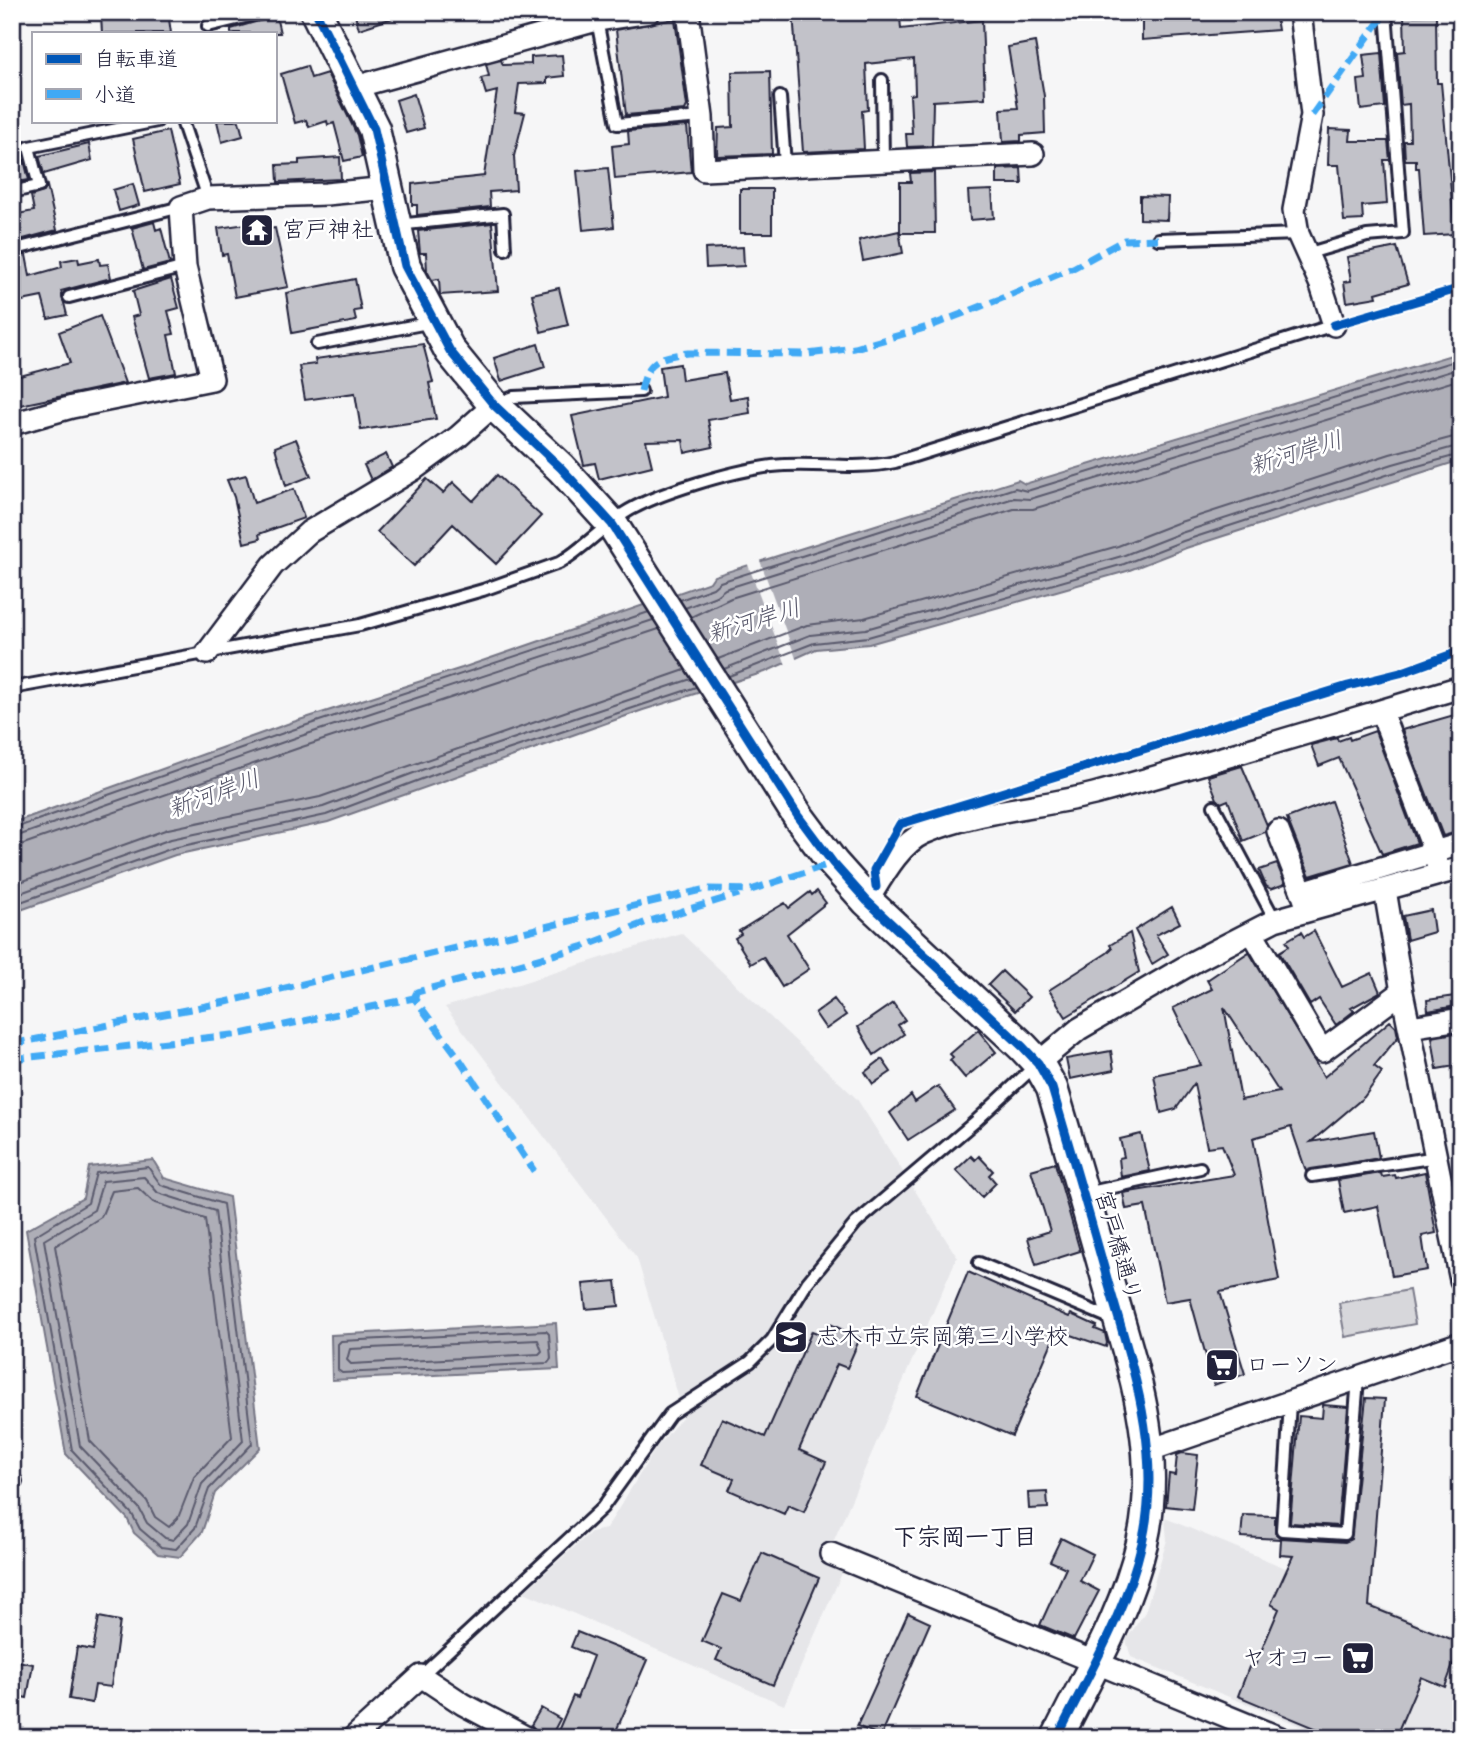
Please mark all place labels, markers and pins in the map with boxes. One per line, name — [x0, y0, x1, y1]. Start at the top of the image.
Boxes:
temple icon: 宮戸神社 — [238, 211, 276, 249]
place label: 宮戸神社 — [282, 216, 374, 244]
school or university icon: 志木市立宗岡第三小学校 — [772, 1318, 810, 1356]
place label: 志木市立宗岡第三小学校 — [816, 1323, 1069, 1351]
supermarket icon: ローソン — [1203, 1346, 1241, 1384]
place label: ローソン — [1246, 1351, 1338, 1379]
supermarket icon: ヤオコー — [1339, 1639, 1377, 1677]
place label: ヤオコー — [1242, 1644, 1334, 1672]

